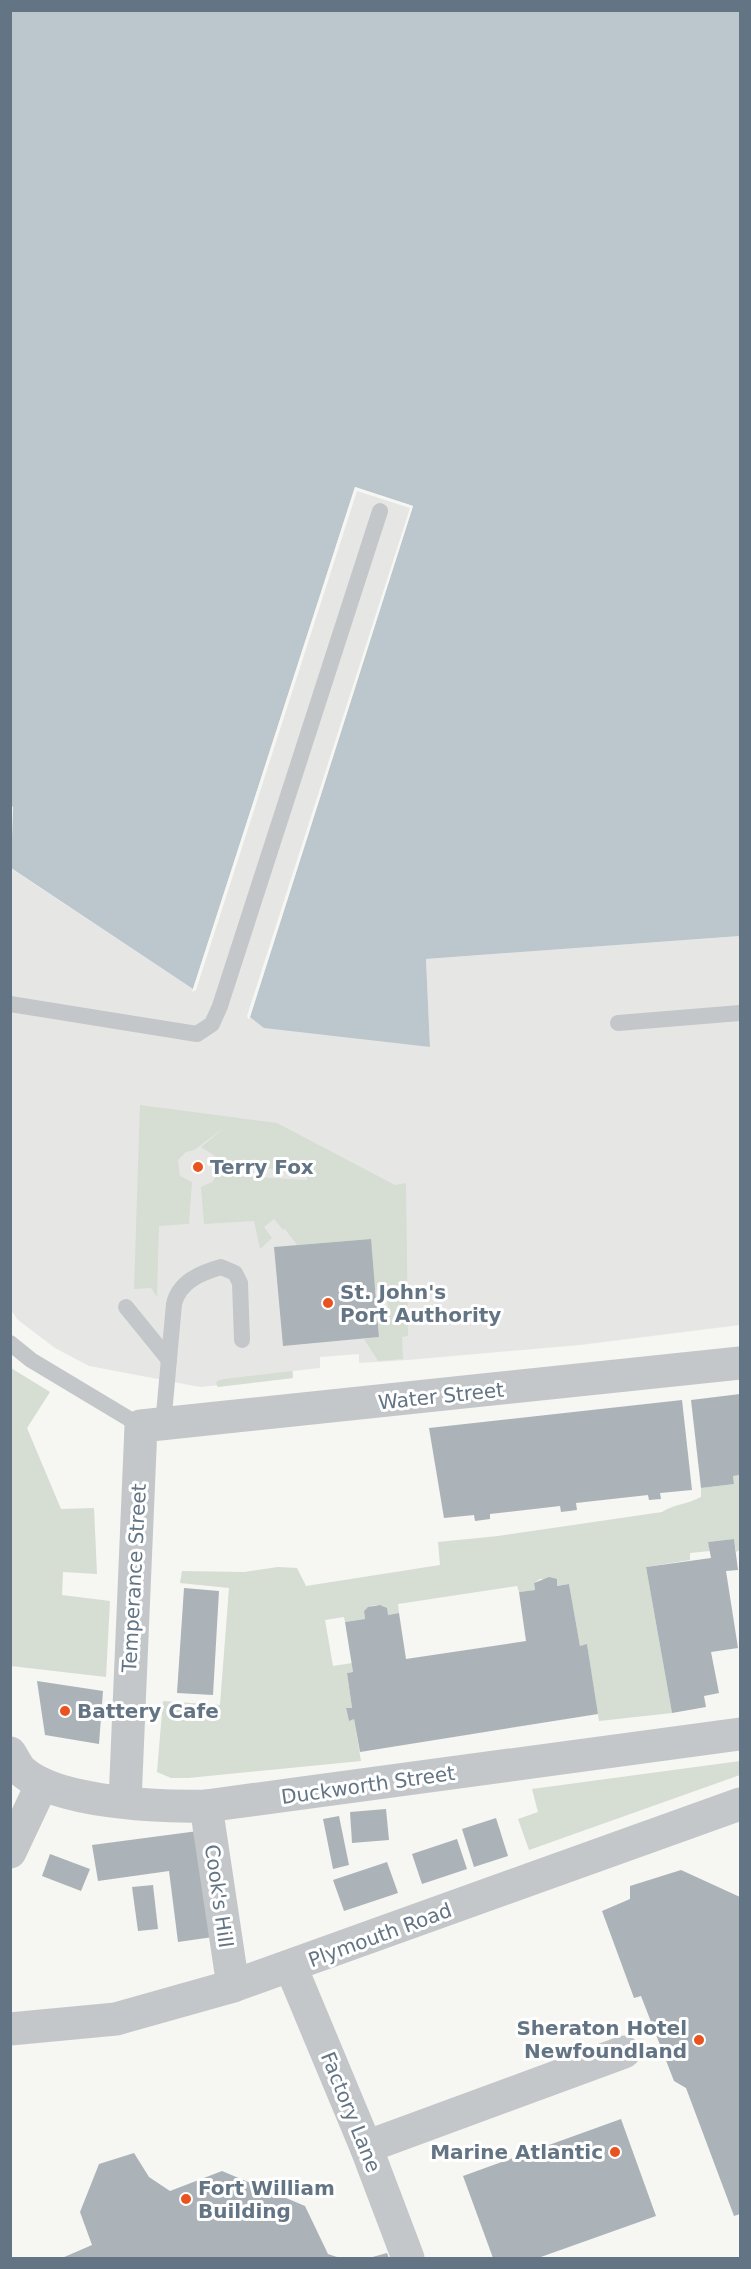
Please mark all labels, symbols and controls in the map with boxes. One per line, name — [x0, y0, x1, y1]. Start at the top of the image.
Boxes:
place label: Terry Fox — [210, 1155, 314, 1179]
marker: Terry Fox — [191, 1160, 205, 1174]
place label: St. John's Port Authority — [340, 1280, 501, 1327]
marker: St. John's Port Authority — [321, 1296, 335, 1310]
street label: Water Street — [377, 1377, 505, 1415]
street label: Temperance Street — [117, 1483, 151, 1674]
place label: Battery Cafe — [77, 1699, 219, 1723]
marker: Battery Cafe — [58, 1704, 72, 1718]
street label: Duckworth Street — [280, 1761, 457, 1809]
street label: Cook's Hill — [200, 1843, 238, 1949]
street label: Plymouth Road — [305, 1898, 455, 1972]
place label: Sheraton Hotel Newfoundland — [516, 2016, 687, 2063]
marker: Sheraton Hotel Newfoundland — [692, 2033, 706, 2047]
street label: Factory Lane — [316, 2048, 386, 2176]
place label: Marine Atlantic — [430, 2140, 603, 2164]
marker: Marine Atlantic — [608, 2145, 622, 2159]
place label: Fort William Building — [198, 2176, 335, 2223]
marker: Fort William Building — [179, 2192, 193, 2206]

